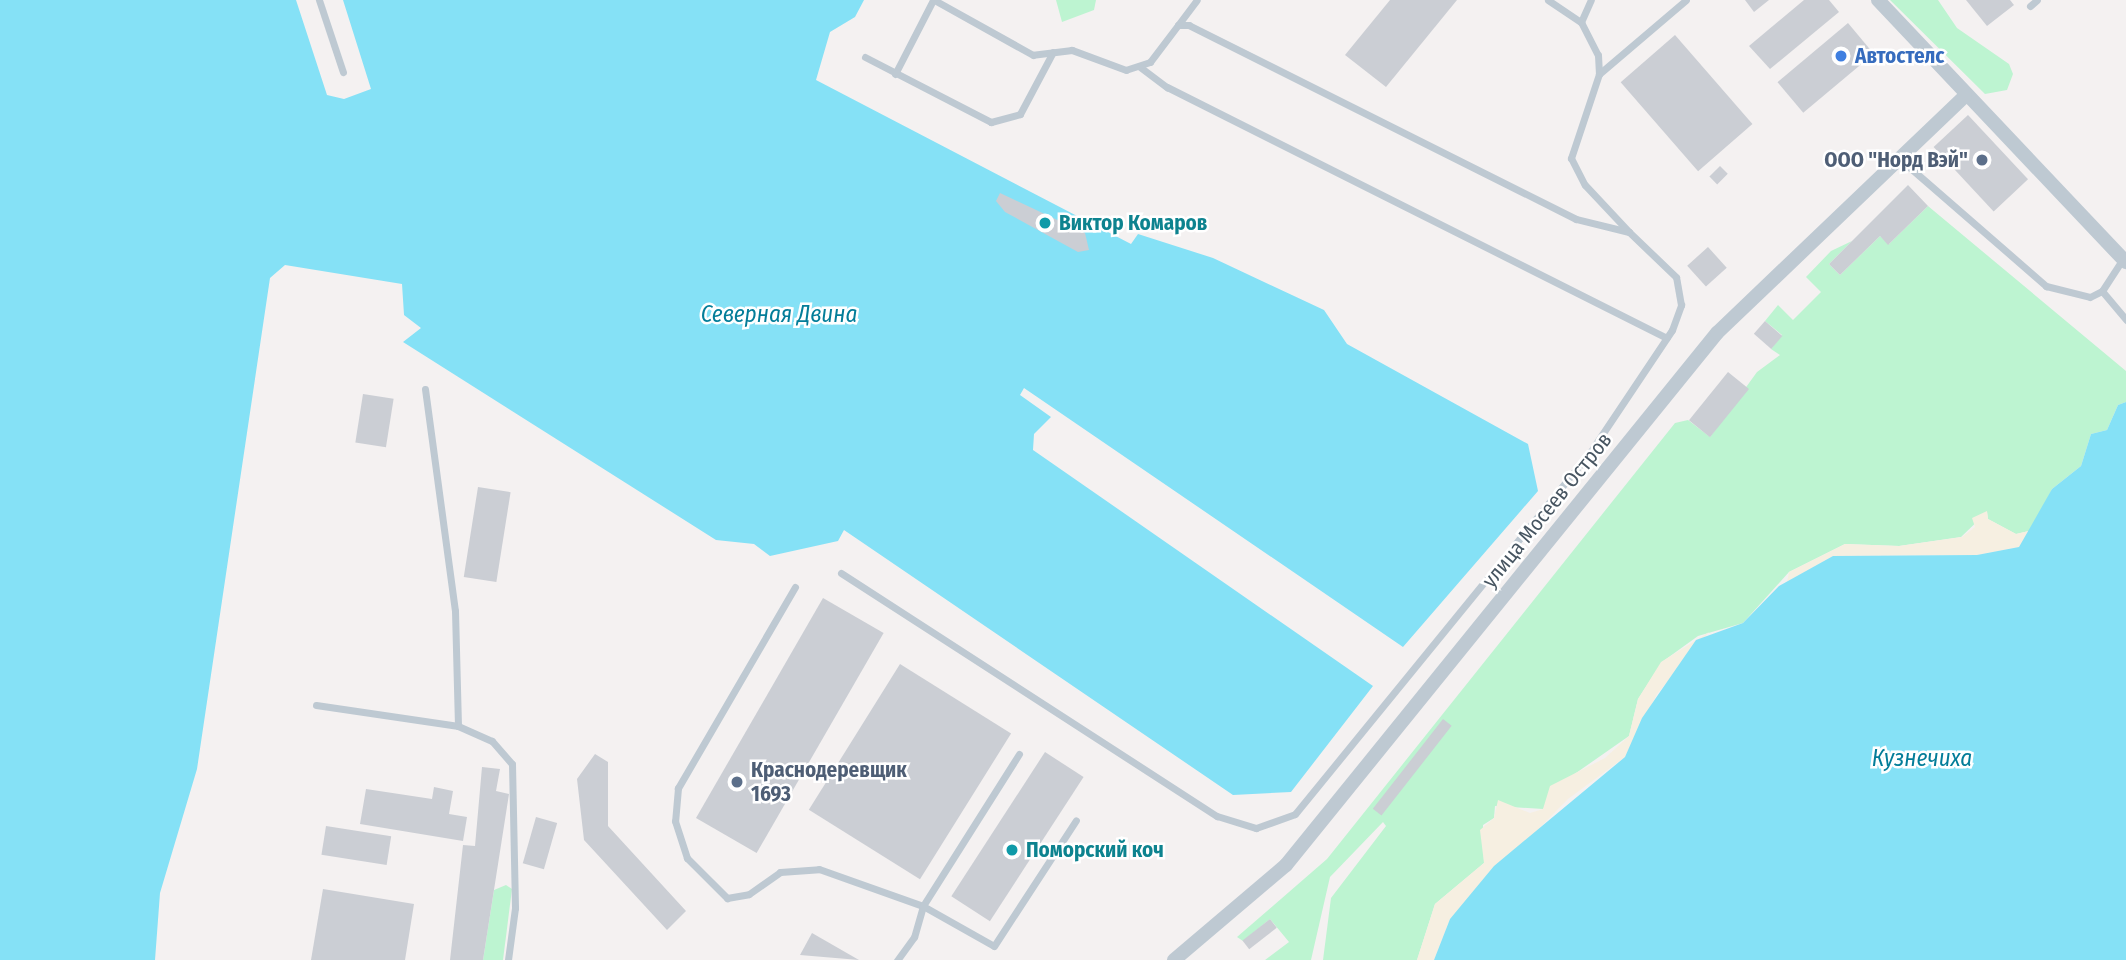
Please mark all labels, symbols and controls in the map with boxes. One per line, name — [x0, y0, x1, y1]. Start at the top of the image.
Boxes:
place label: Автостелс — [1855, 43, 1944, 69]
marker: Автостелс — [1833, 48, 1849, 64]
place label: ООО "Норд Вэй" — [1824, 147, 1968, 173]
marker: ООО "Норд Вэй" — [1974, 152, 1990, 168]
place label: Виктор Комаров — [1059, 210, 1207, 236]
marker: Виктор Комаров — [1037, 215, 1053, 231]
water label: Северная Двина — [701, 300, 857, 328]
street label: улица Мосеев Остров — [1477, 428, 1617, 592]
water label: Кузнечиха — [1872, 744, 1972, 772]
place label: Краснодеревщик 1693 — [751, 757, 907, 807]
marker: Краснодеревщик 1693 — [729, 774, 745, 790]
place label: Поморский коч — [1026, 837, 1164, 863]
marker: Поморский коч — [1004, 842, 1020, 858]

